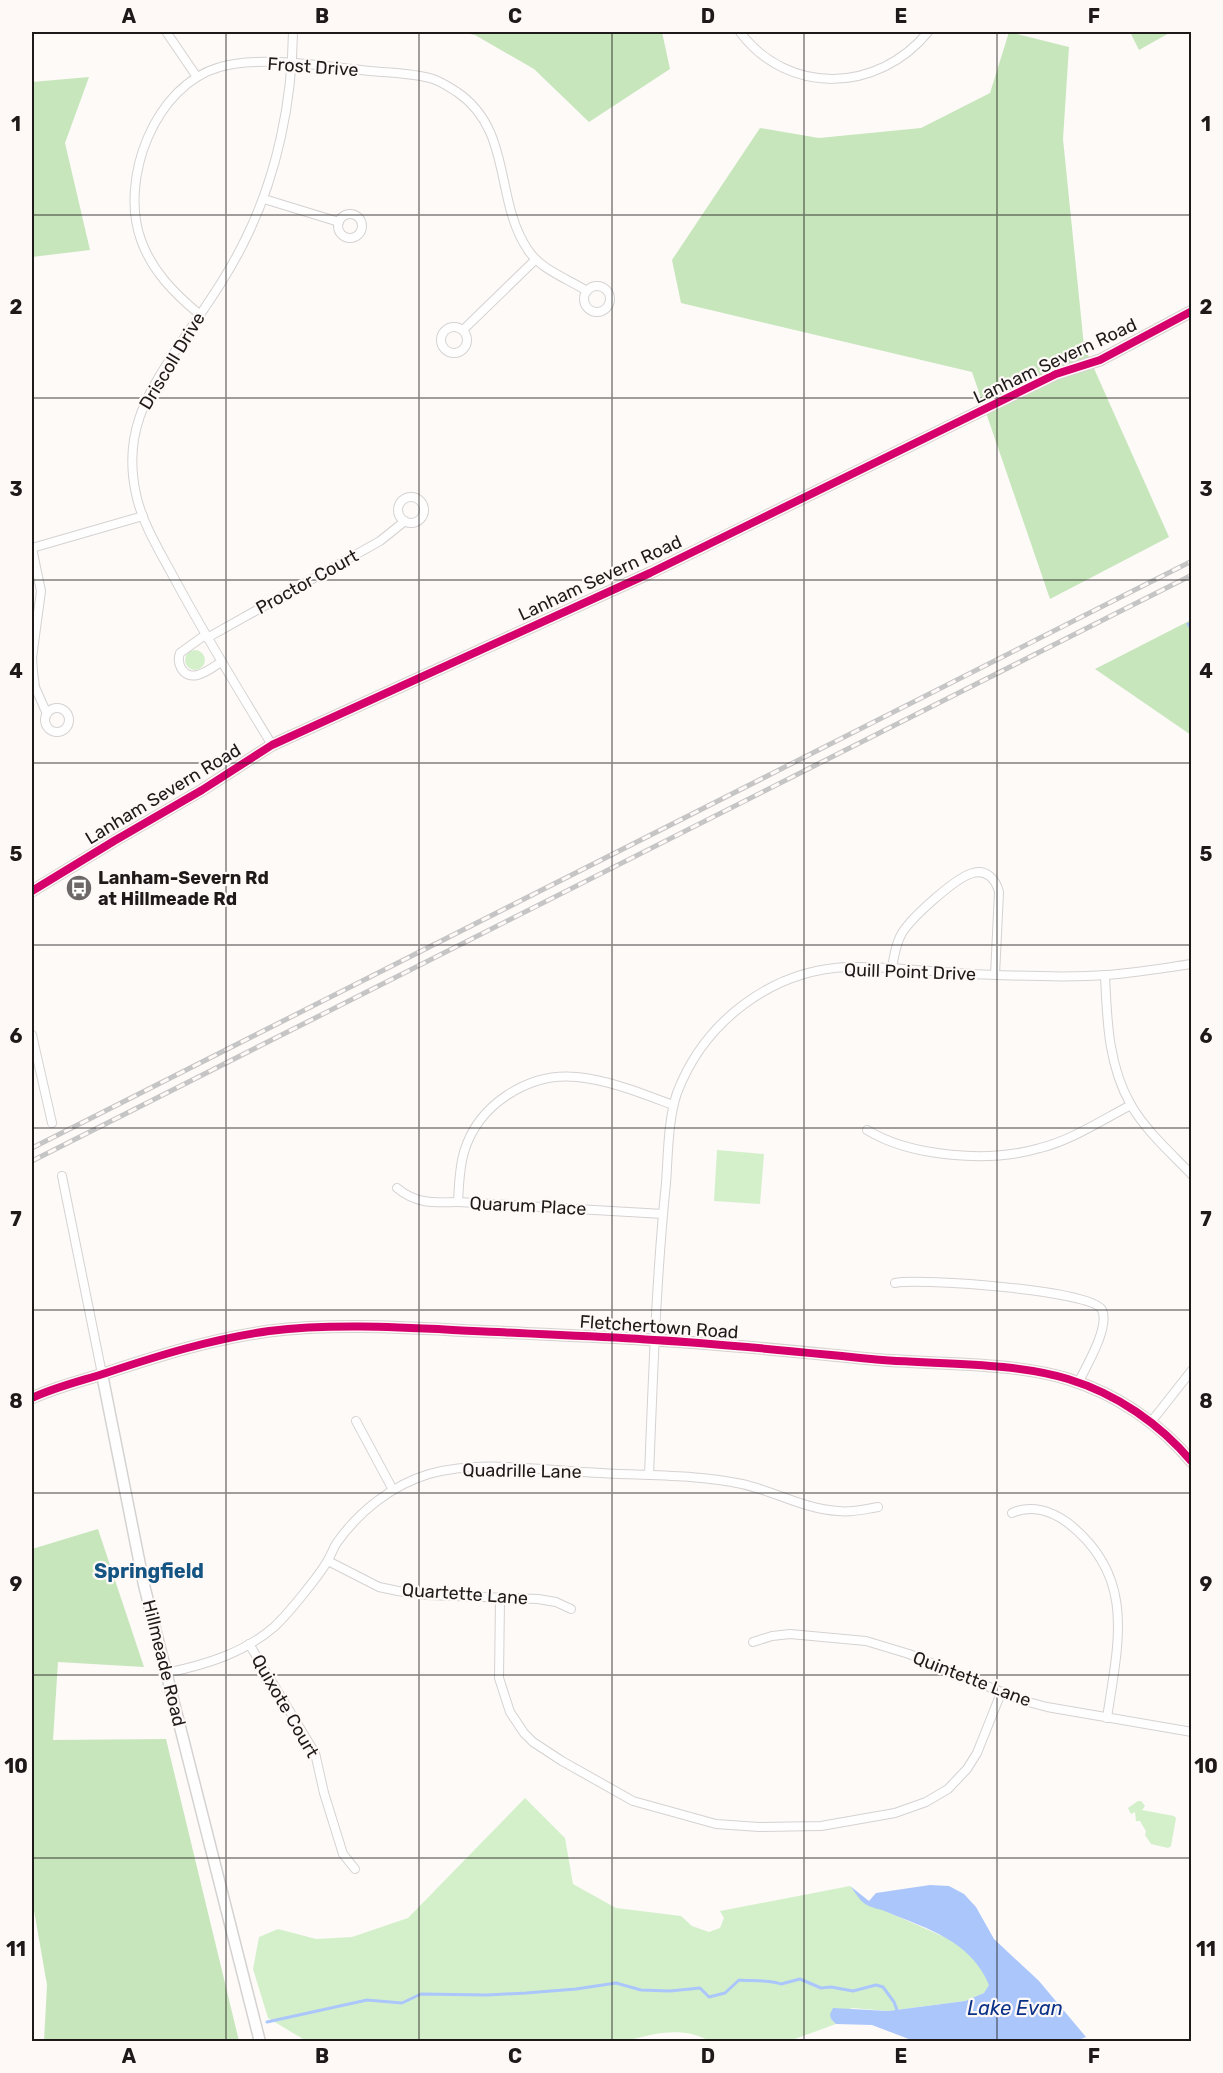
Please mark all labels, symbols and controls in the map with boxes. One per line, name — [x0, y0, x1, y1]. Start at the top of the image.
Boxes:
text: A — [122, 4, 137, 28]
text: B — [315, 4, 329, 28]
text: C — [508, 4, 522, 28]
text: D — [701, 4, 715, 28]
text: E — [895, 4, 907, 28]
text: F — [1088, 4, 1100, 28]
street label: Frost Drive — [267, 53, 359, 81]
text: 1 — [11, 112, 21, 136]
text: 1 — [1201, 112, 1211, 136]
text: 2 — [10, 295, 23, 319]
text: 2 — [1200, 295, 1213, 319]
street label: Driscoll Drive — [134, 308, 210, 414]
street label: Lanham Severn Road — [970, 313, 1140, 409]
text: 3 — [9, 477, 23, 501]
text: 3 — [1199, 477, 1213, 501]
street label: Lanham Severn Road — [515, 530, 685, 626]
street label: Proctor Court — [252, 545, 362, 619]
text: 4 — [9, 659, 23, 683]
text: 4 — [1199, 659, 1213, 683]
street label: Lanham Severn Road — [81, 739, 245, 849]
text: 5 — [10, 842, 23, 866]
text: 5 — [1200, 842, 1213, 866]
place label: Lanham-Severn Rd at Hillmeade Rd — [98, 867, 269, 910]
bus stop icon: Lanham-Severn Rd at Hillmeade Rd — [64, 873, 94, 903]
street label: Quill Point Drive — [844, 959, 976, 985]
text: 6 — [9, 1024, 23, 1048]
text: 6 — [1199, 1024, 1213, 1048]
street label: Quarum Place — [469, 1192, 587, 1220]
text: 7 — [10, 1207, 22, 1231]
text: 7 — [1200, 1207, 1212, 1231]
street label: Fletchertown Road — [579, 1310, 739, 1344]
text: 8 — [9, 1389, 23, 1413]
text: 8 — [1199, 1389, 1213, 1413]
street label: Quadrille Lane — [462, 1459, 582, 1483]
district label: Springfield — [94, 1559, 204, 1583]
text: 9 — [10, 1572, 23, 1596]
text: 9 — [1200, 1572, 1213, 1596]
street label: Quartette Lane — [401, 1579, 529, 1609]
street label: Hillmeade Road — [138, 1597, 190, 1729]
street label: Quintette Lane — [910, 1646, 1034, 1712]
street label: Quixote Court — [247, 1650, 323, 1762]
text: 10 — [4, 1754, 28, 1778]
text: 10 — [1194, 1754, 1218, 1778]
text: 11 — [6, 1937, 26, 1961]
text: 11 — [1196, 1937, 1216, 1961]
water label: Lake Evan — [967, 1996, 1063, 2020]
text: A — [122, 2044, 137, 2068]
text: B — [315, 2044, 329, 2068]
text: C — [508, 2044, 522, 2068]
text: D — [701, 2044, 715, 2068]
text: E — [895, 2044, 907, 2068]
text: F — [1088, 2044, 1100, 2068]

